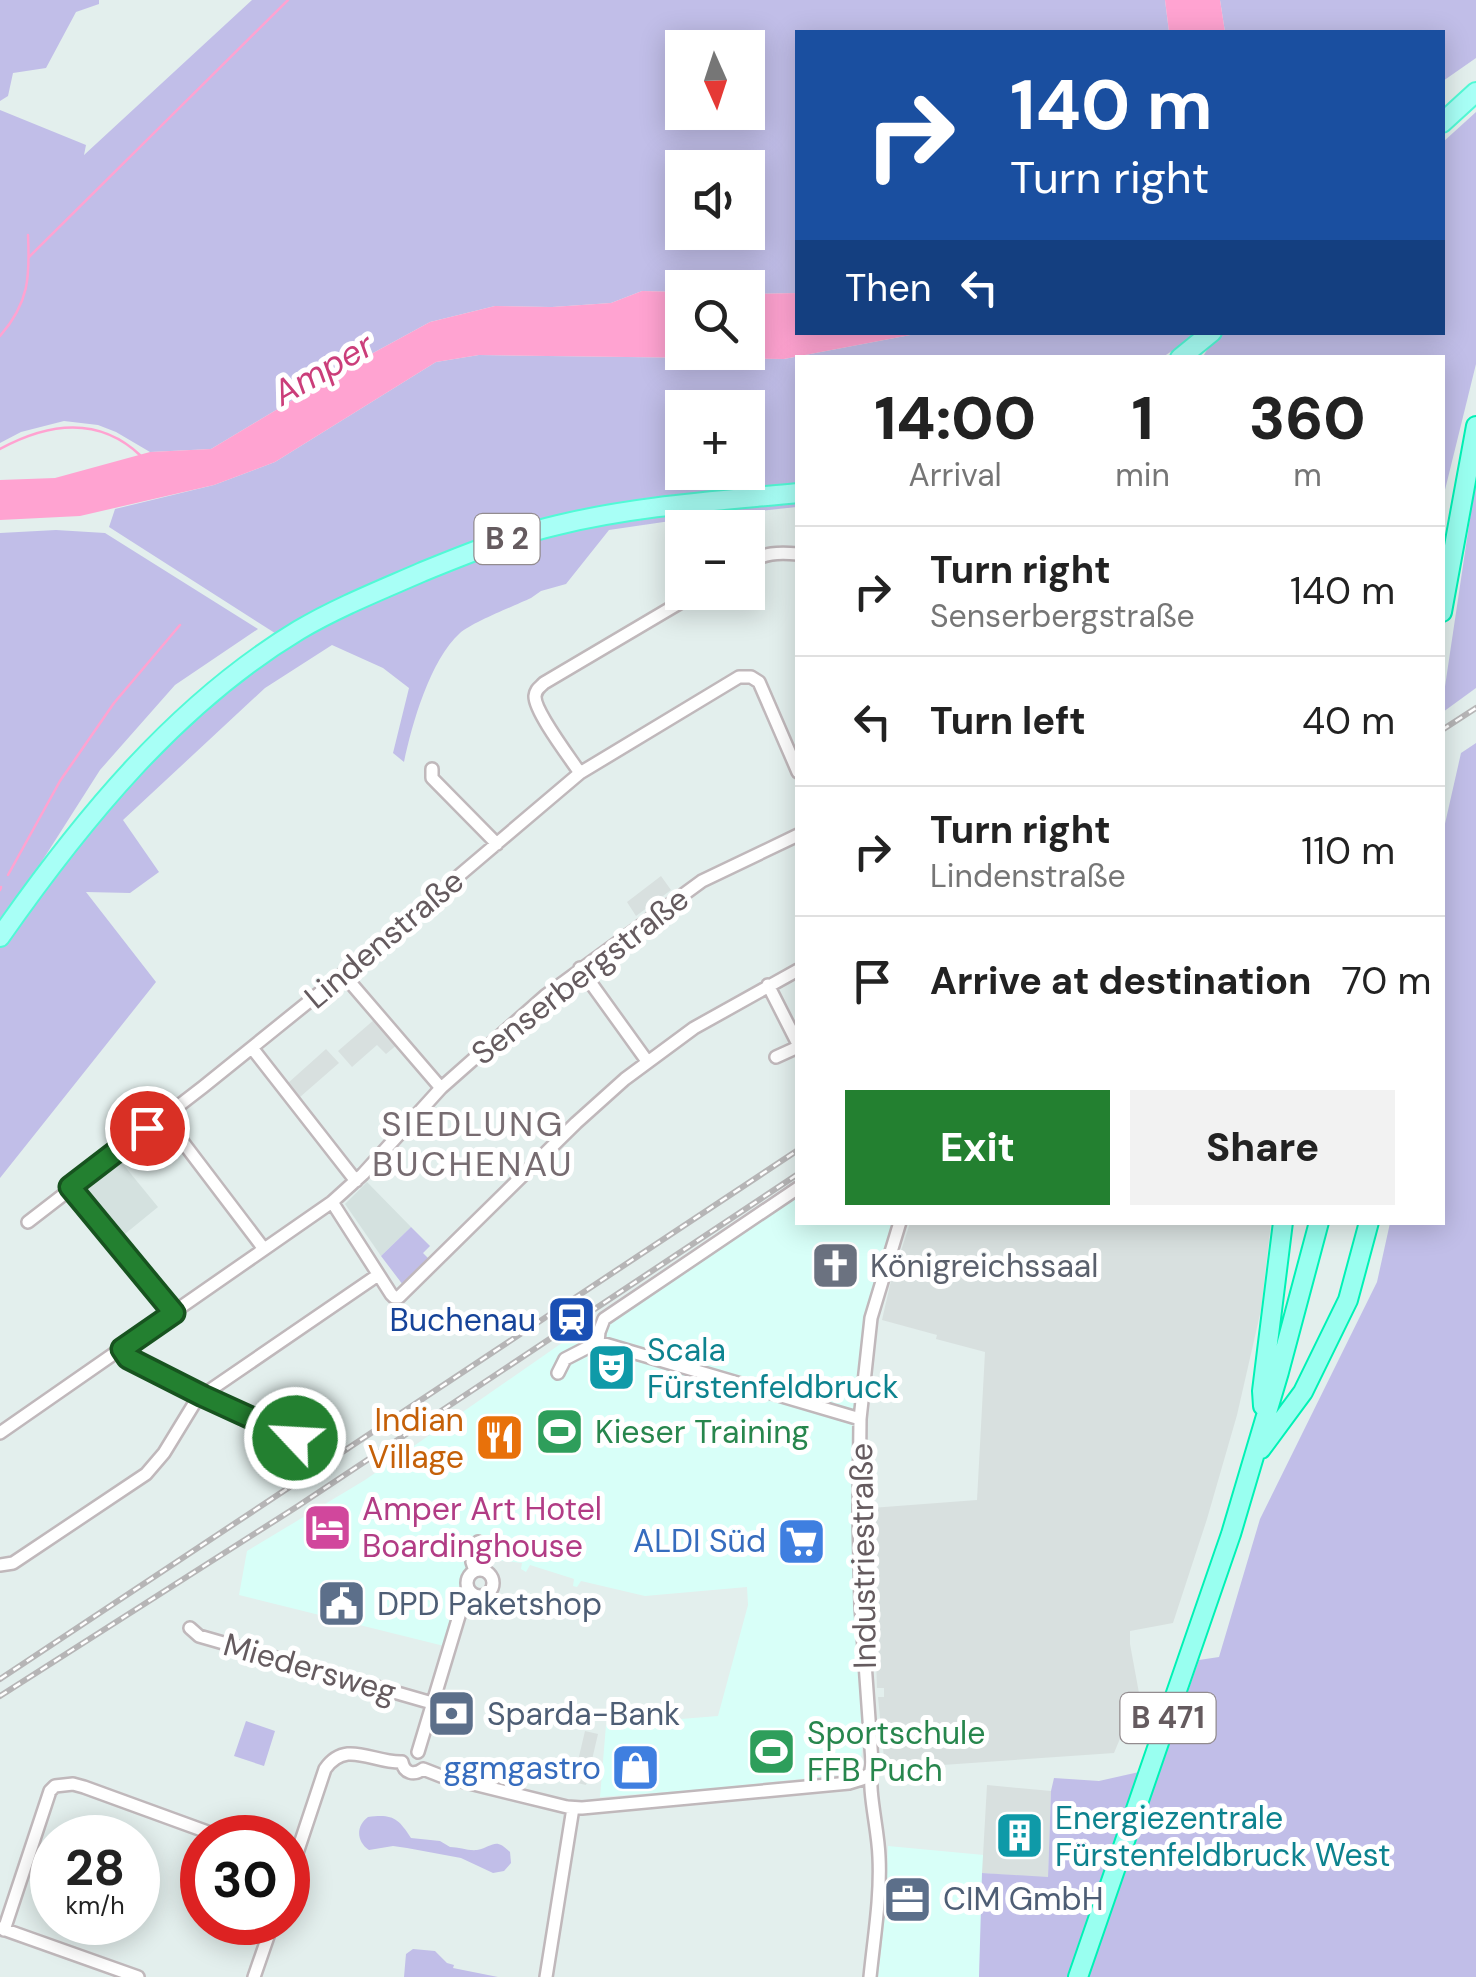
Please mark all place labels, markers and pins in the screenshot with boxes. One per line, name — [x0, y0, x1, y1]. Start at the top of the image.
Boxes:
pin — [105, 1086, 190, 1171]
church icon: Königreichssaal — [809, 1240, 861, 1292]
place label: Königreichssaal — [870, 1245, 1098, 1287]
station icon: Buchenau — [545, 1294, 597, 1346]
place label: Buchenau — [389, 1299, 536, 1341]
place label: Scala Fürstenfeldbruck — [647, 1329, 899, 1408]
theatre icon: Scala Fürstenfeldbruck — [586, 1342, 638, 1394]
place label: Indian Village — [368, 1399, 464, 1478]
sports icon: Kieser Training — [534, 1406, 586, 1458]
place label: Kieser Training — [595, 1411, 809, 1453]
restaurant icon: Indian Village — [473, 1412, 525, 1464]
place label: Amper Art Hotel Boardinghouse — [362, 1488, 602, 1567]
hotel icon: Amper Art Hotel Boardinghouse — [301, 1501, 353, 1553]
supermarket icon: ALDI Süd — [775, 1515, 827, 1567]
place label: ALDI Süd — [633, 1520, 766, 1562]
public building icon: DPD Paketshop — [316, 1578, 368, 1630]
place label: DPD Paketshop — [377, 1583, 602, 1625]
bank icon: Sparda-Bank — [426, 1688, 478, 1740]
place label: Sparda-Bank — [487, 1693, 680, 1735]
place label: Sportschule FFB Puch — [807, 1712, 985, 1791]
sports icon: Sportschule FFB Puch — [746, 1725, 798, 1777]
shop icon: ggmgastro — [610, 1742, 662, 1794]
place label: ggmgastro — [443, 1747, 601, 1789]
place label: Energiezentrale Fürstenfeldbruck West — [1055, 1797, 1391, 1876]
building icon: Energiezentrale Fürstenfeldbruck West — [994, 1810, 1046, 1862]
office icon: CIM GmbH — [882, 1873, 934, 1925]
place label: CIM GmbH — [943, 1878, 1103, 1920]

